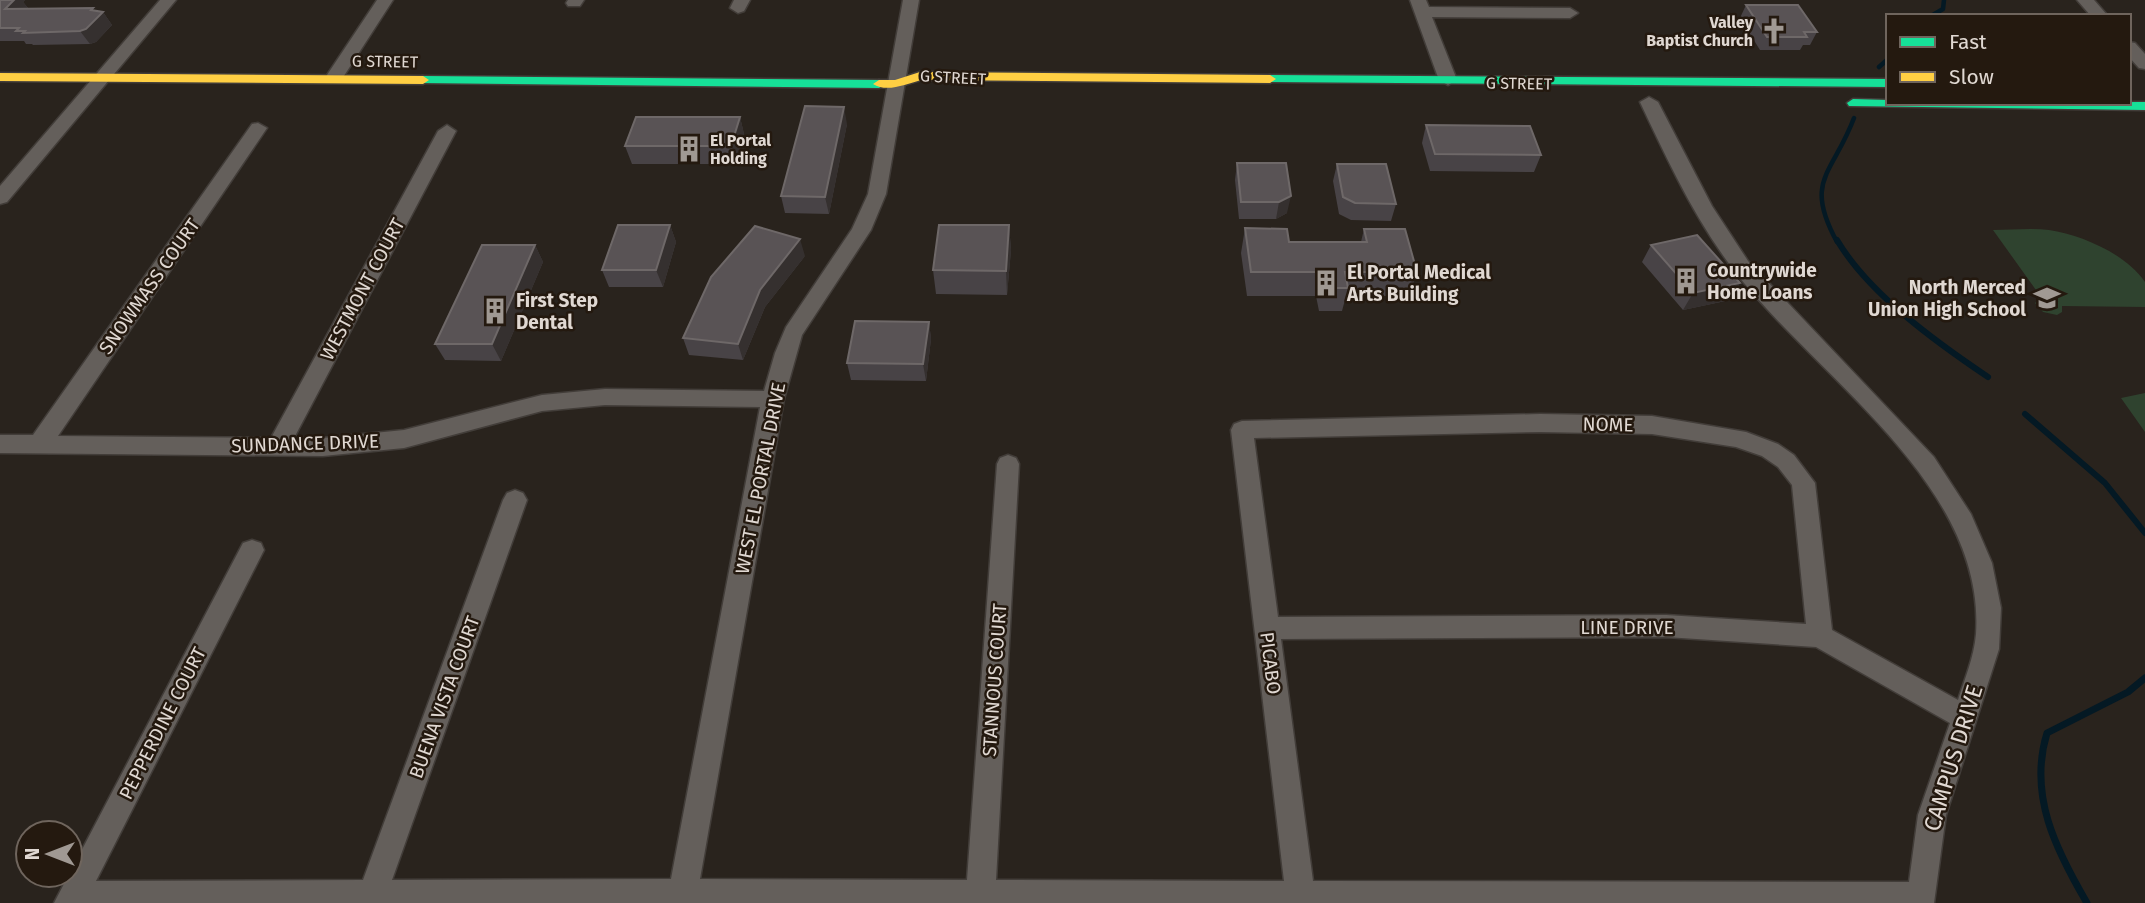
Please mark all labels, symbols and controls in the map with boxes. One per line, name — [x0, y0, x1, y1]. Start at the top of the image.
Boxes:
place label: Valley Baptist Church — [1646, 13, 1754, 50]
legend — [1886, 14, 2131, 105]
church icon: Valley Baptist Church — [1759, 16, 1789, 46]
text: Fast — [1949, 29, 1987, 55]
street label: G STREET — [352, 51, 419, 72]
text: Slow — [1949, 64, 1994, 90]
street label: G STREET — [919, 66, 987, 89]
street label: G STREET — [1486, 73, 1553, 94]
place label: El Portal Holding — [710, 131, 771, 168]
building icon: El Portal Holding — [674, 134, 704, 164]
street label: SNOWMASS COURT — [94, 214, 205, 359]
street label: WESTMONT COURT — [315, 214, 410, 364]
place label: Countrywide Home Loans — [1707, 259, 1817, 304]
place label: El Portal Medical Arts Building — [1346, 261, 1491, 306]
building icon: Countrywide Home Loans — [1671, 266, 1701, 296]
building icon: El Portal Medical Arts Building — [1311, 268, 1341, 298]
place label: North Merced Union High School — [1868, 276, 2026, 321]
school or university icon: North Merced Union High School — [2032, 283, 2062, 313]
place label: First Step Dental — [516, 289, 598, 334]
building icon: First Step Dental — [480, 296, 510, 326]
street label: WEST EL PORTAL DRIVE — [731, 380, 790, 576]
street label: NOME — [1582, 413, 1634, 436]
street label: SUNDANCE DRIVE — [231, 429, 379, 458]
street label: STANNOUS COURT — [978, 602, 1011, 757]
street label: BUENA VISTA COURT — [404, 613, 485, 781]
street label: LINE DRIVE — [1580, 616, 1674, 639]
street label: PICABO — [1255, 630, 1286, 696]
street label: PEPPERDINE COURT — [114, 643, 211, 803]
street label: CAMPUS DRIVE — [1917, 681, 1989, 835]
north arrow — [14, 819, 84, 889]
text: N — [21, 848, 44, 860]

